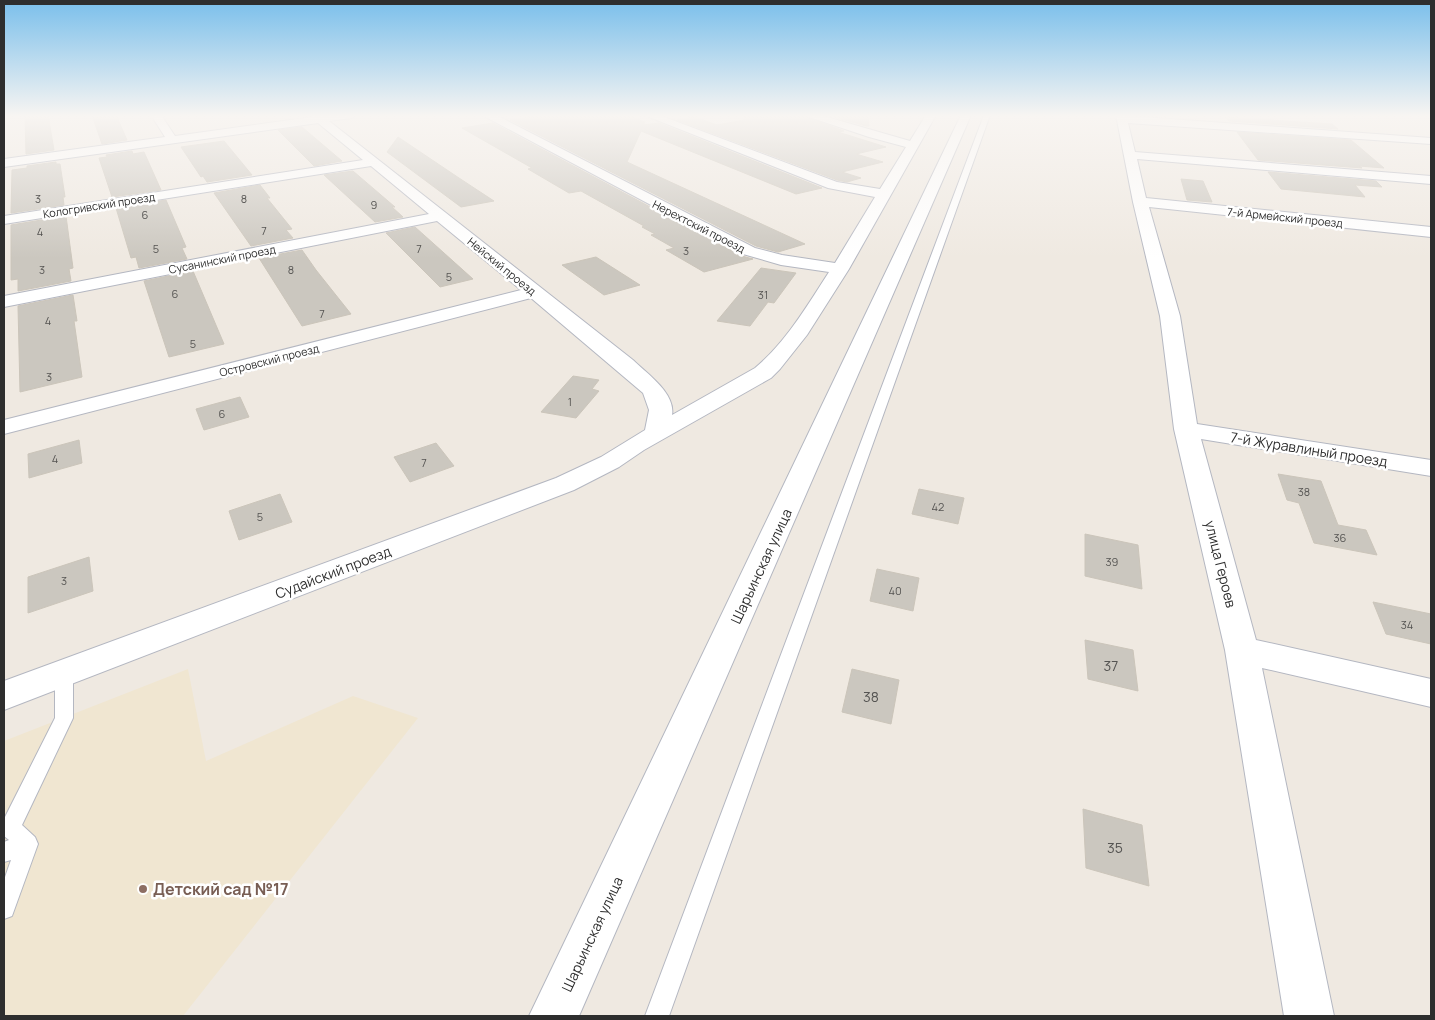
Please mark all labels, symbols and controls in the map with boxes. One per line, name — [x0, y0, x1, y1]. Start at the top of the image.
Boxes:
street label: Кологривский проезд — [42, 189, 156, 221]
house number: 3 — [35, 191, 41, 206]
house number: 8 — [241, 191, 247, 206]
street label: Нерехтский проезд — [650, 196, 748, 256]
house number: 9 — [371, 197, 378, 212]
street label: 7-й Армейский проезд — [1226, 203, 1344, 231]
house number: 6 — [142, 207, 149, 222]
house number: 7 — [261, 223, 267, 238]
house number: 4 — [37, 224, 43, 239]
street label: Нейский проезд — [465, 234, 540, 299]
house number: 5 — [153, 241, 159, 256]
street label: Сусанинский проезд — [167, 241, 277, 277]
house number: 7 — [416, 241, 422, 256]
house number: 3 — [683, 243, 689, 258]
house number: 3 — [39, 262, 45, 277]
house number: 8 — [288, 262, 294, 277]
house number: 5 — [446, 269, 452, 284]
house number: 6 — [172, 286, 179, 301]
house number: 31 — [758, 287, 768, 302]
house number: 7 — [319, 306, 325, 321]
house number: 4 — [45, 313, 51, 328]
house number: 5 — [190, 336, 196, 351]
street label: Островский проезд — [218, 340, 321, 380]
house number: 3 — [46, 369, 52, 384]
house number: 1 — [568, 394, 572, 409]
house number: 6 — [219, 406, 226, 421]
street label: 7-й Журавлиный проезд — [1229, 427, 1389, 471]
house number: 4 — [52, 451, 58, 466]
house number: 7 — [421, 455, 427, 470]
house number: 38 — [1298, 484, 1310, 499]
house number: 42 — [932, 499, 944, 514]
street label: Шарьинская улица — [726, 505, 796, 627]
house number: 5 — [257, 509, 263, 524]
street label: улица Героев — [1201, 518, 1241, 610]
house number: 36 — [1334, 530, 1347, 545]
street label: Судайский проезд — [272, 541, 394, 603]
house number: 39 — [1106, 554, 1119, 569]
house number: 3 — [61, 573, 67, 588]
house number: 40 — [888, 583, 902, 598]
house number: 34 — [1401, 617, 1413, 632]
house number: 37 — [1104, 656, 1118, 675]
house number: 38 — [863, 687, 879, 706]
house number: 35 — [1107, 838, 1123, 857]
street label: Шарьинская улица — [557, 873, 627, 995]
place label: Детский сад №17 — [153, 878, 289, 900]
marker: Детский сад №17 — [137, 883, 149, 895]

